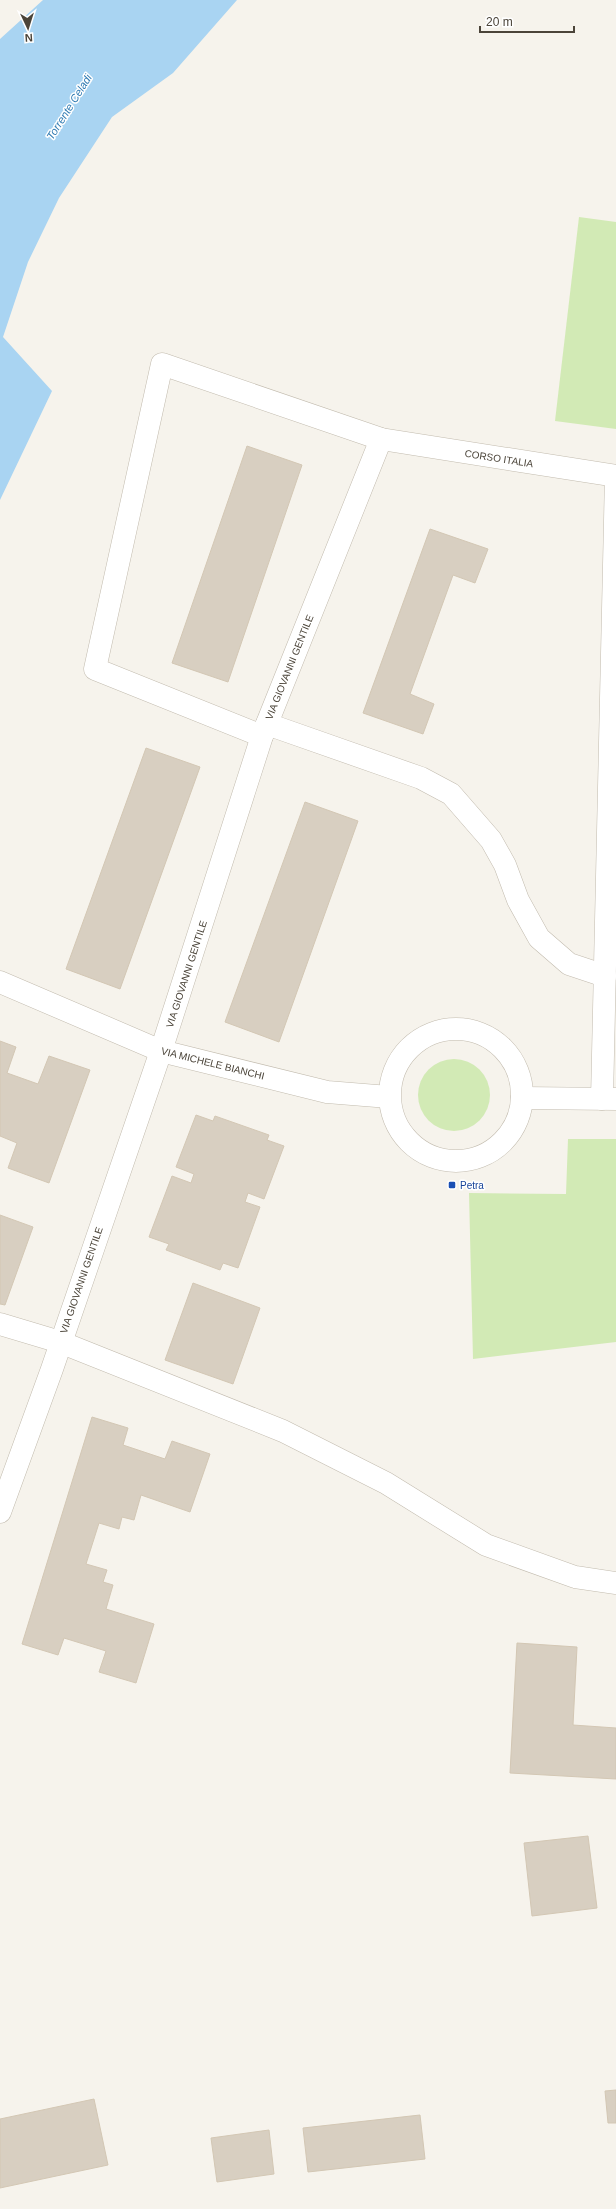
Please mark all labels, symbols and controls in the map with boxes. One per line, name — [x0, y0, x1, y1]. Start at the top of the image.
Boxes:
north arrow — [8, 8, 48, 48]
scale bar — [480, 8, 574, 34]
text: 20 m — [486, 15, 513, 29]
text: N — [24, 32, 33, 44]
water label: Torrente Celadi — [44, 72, 94, 142]
street label: CORSO ITALIA — [464, 448, 534, 469]
street label: VIA GIOVANNI GENTILE — [263, 613, 316, 721]
street label: VIA GIOVANNI GENTILE — [164, 919, 209, 1029]
street label: VIA MICHELE BIANCHI — [160, 1045, 266, 1082]
marker: Petra — [447, 1180, 457, 1190]
place label: Petra — [460, 1180, 484, 1191]
street label: VIA GIOVANNI GENTILE — [58, 1225, 105, 1335]

